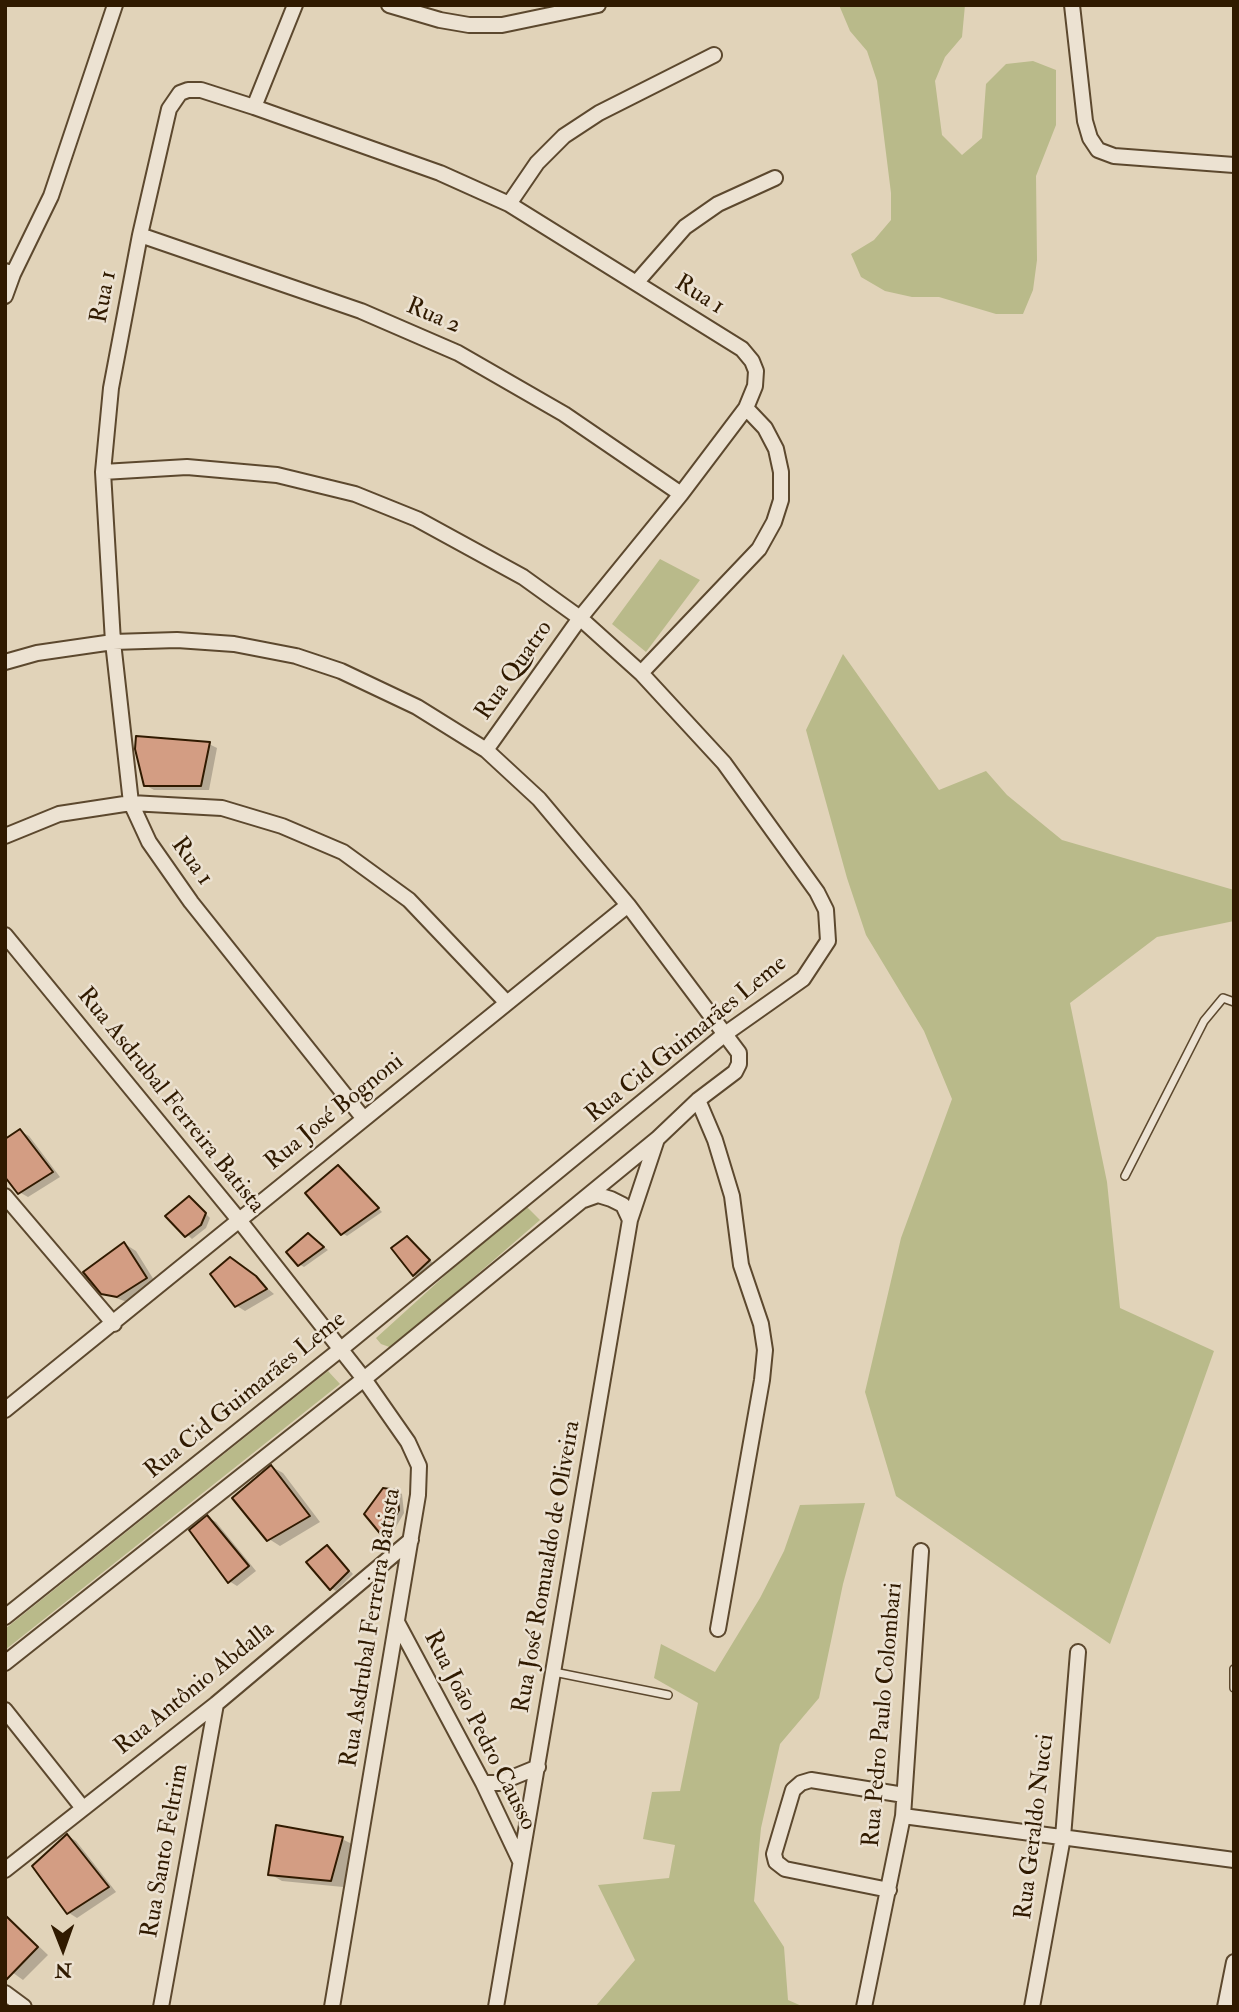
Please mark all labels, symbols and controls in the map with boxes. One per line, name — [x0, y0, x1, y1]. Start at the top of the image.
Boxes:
street label: Rua 1 — [86, 268, 124, 326]
street label: Rua 1 — [669, 270, 729, 322]
street label: Rua 2 — [401, 293, 465, 341]
street label: Rua Quatro — [470, 616, 560, 726]
street label: Rua 1 — [164, 832, 218, 892]
street label: Rua Cid Guimarães Leme — [581, 950, 793, 1130]
street label: Rua Asdrubal Ferreira Batista — [70, 982, 270, 1220]
street label: Rua José Bognoni — [260, 1048, 410, 1178]
street label: Rua Cid Guimarães Leme — [140, 1306, 352, 1486]
street label: Rua José Romualdo de Oliveira — [508, 1419, 588, 1715]
street label: Rua Asdrubal Ferreira Batista — [336, 1487, 408, 1769]
street label: Rua Pedro Paulo Colombari — [858, 1582, 910, 1848]
street label: Rua Antônio Abdalla — [109, 1616, 281, 1762]
street label: Rua João Pedro Causso — [416, 1626, 542, 1836]
street label: Rua Geraldo Nucci — [1010, 1733, 1062, 1921]
street label: Rua Santo Feltrim — [137, 1762, 195, 1940]
north arrow — [28, 1914, 98, 1984]
text: N — [55, 1958, 72, 1982]

